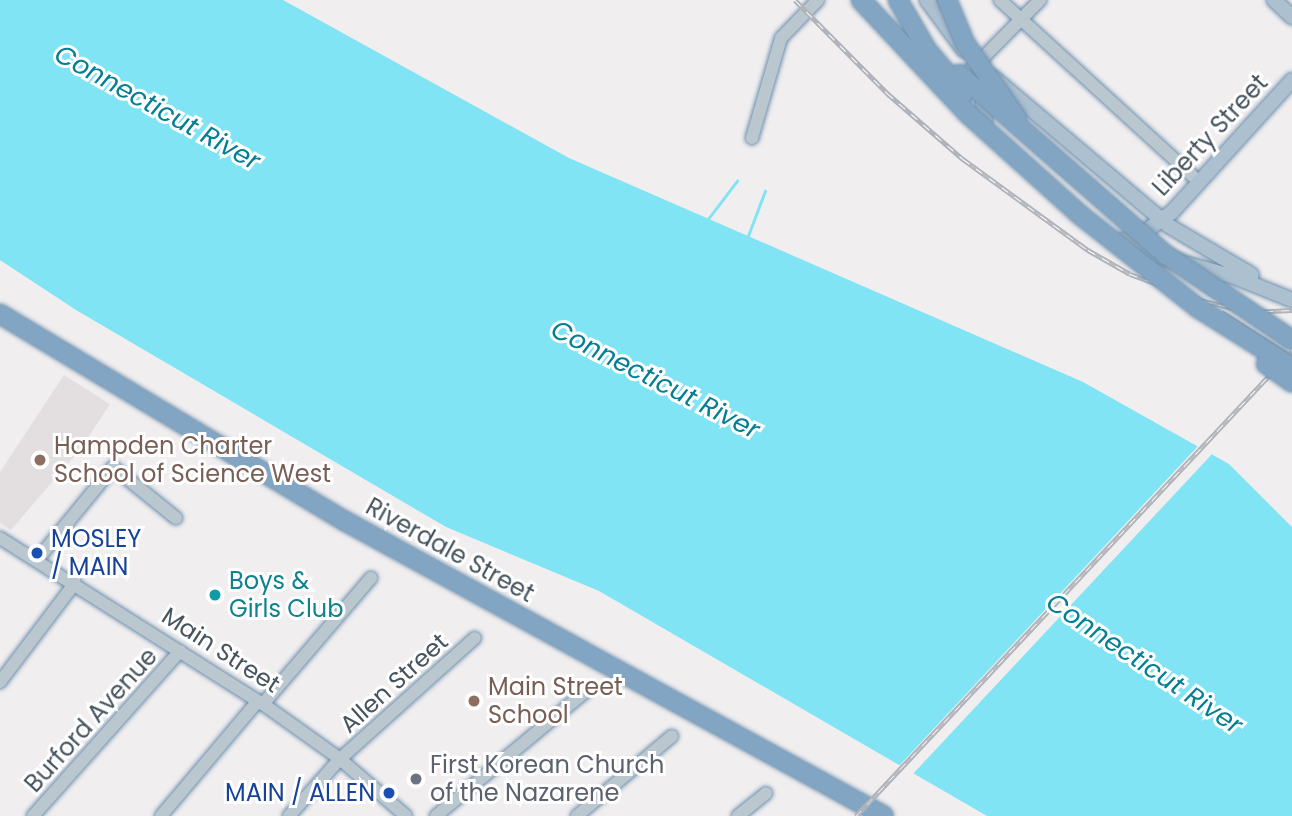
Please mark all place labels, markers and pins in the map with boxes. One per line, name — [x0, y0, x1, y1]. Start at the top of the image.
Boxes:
place label: Hampden Charter School of Science West — [54, 432, 331, 488]
marker: Hampden Charter School of Science West — [32, 452, 48, 468]
place label: MOSLEY / MAIN — [51, 525, 141, 581]
marker: MOSLEY / MAIN — [29, 545, 45, 561]
place label: Boys & Girls Club — [229, 567, 343, 623]
marker: Boys & Girls Club — [207, 587, 223, 603]
place label: Main Street School — [488, 673, 623, 729]
marker: Main Street School — [466, 693, 482, 709]
place label: First Korean Church of the Nazarene — [430, 751, 664, 807]
marker: First Korean Church of the Nazarene — [408, 771, 424, 787]
place label: MAIN / ALLEN — [225, 779, 375, 807]
marker: MAIN / ALLEN — [381, 785, 397, 801]

